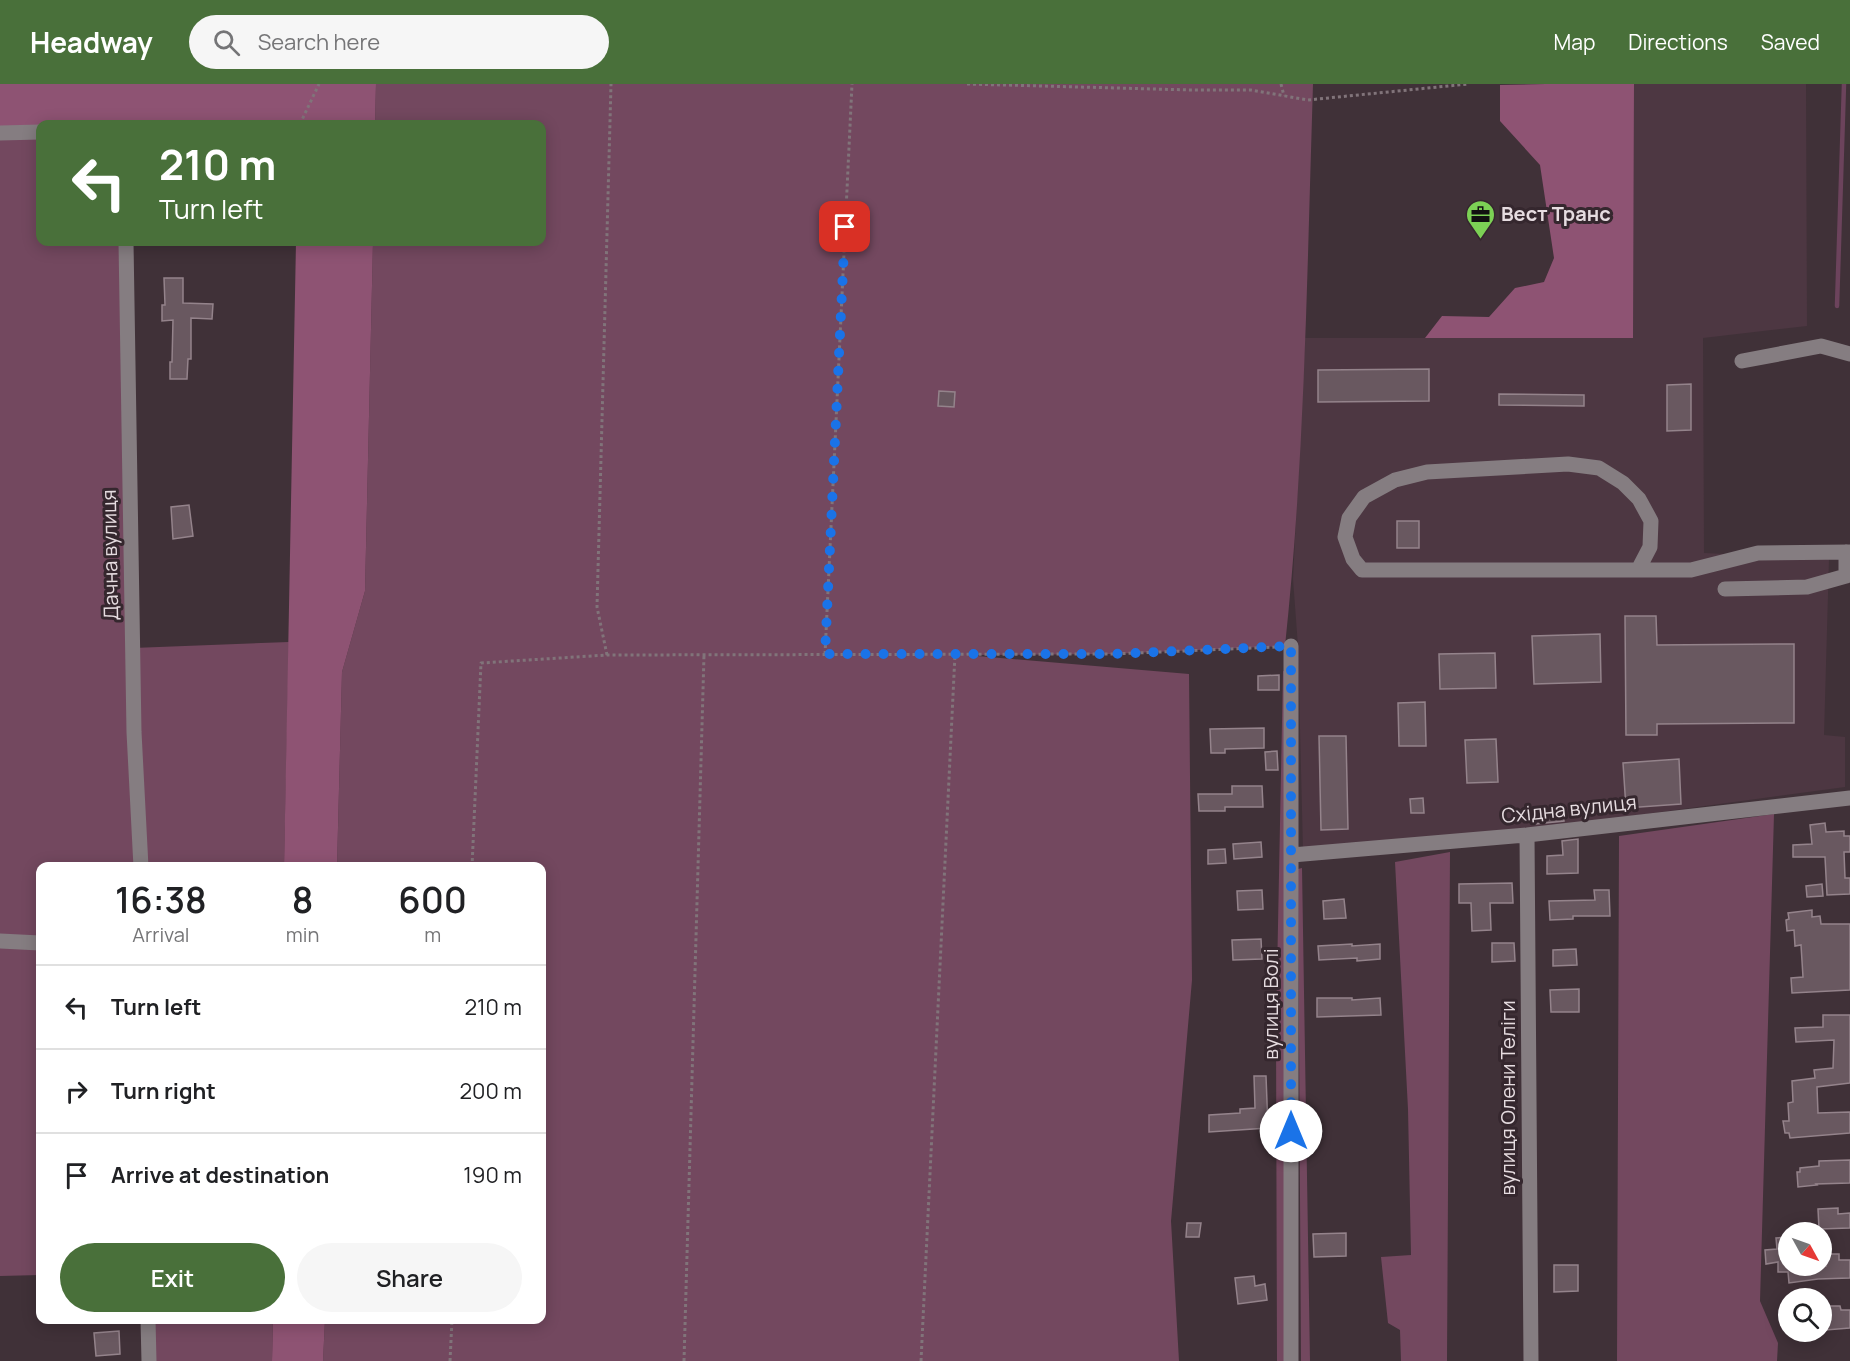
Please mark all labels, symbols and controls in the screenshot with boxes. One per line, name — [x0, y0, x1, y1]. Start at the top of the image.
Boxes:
search box — [189, 15, 609, 69]
text: Headway — [30, 23, 153, 61]
icon: search — [210, 26, 243, 59]
text: Search here — [258, 27, 380, 57]
text: Map — [1554, 28, 1595, 56]
text: Directions — [1628, 28, 1728, 56]
text: Saved — [1761, 28, 1820, 56]
text: 210 m — [159, 135, 276, 193]
icon: left — [60, 144, 138, 222]
text: Turn left — [159, 190, 263, 227]
office icon: Вест Транс — [1464, 198, 1496, 240]
place label: Вест Транс — [1501, 200, 1611, 227]
pin — [819, 201, 870, 252]
icon: arrive — [828, 210, 861, 243]
street label: Дачна вулиця — [95, 489, 124, 621]
street label: Східна вулиця — [1500, 788, 1638, 829]
text: 16:38 — [115, 875, 207, 924]
text: 8 — [292, 875, 313, 924]
text: 600 — [398, 875, 467, 924]
text: Arrival — [132, 921, 189, 948]
text: min — [286, 921, 319, 948]
text: m — [424, 921, 441, 948]
street label: вулиця Волі — [1257, 948, 1284, 1060]
icon: left — [60, 991, 93, 1024]
text: Turn left — [111, 992, 201, 1022]
text: 210 m — [464, 992, 522, 1022]
street label: вулиця Олени Теліги — [1494, 1000, 1521, 1196]
icon: right — [60, 1075, 93, 1108]
text: Turn right — [111, 1076, 216, 1106]
text: 200 m — [460, 1076, 522, 1106]
position arrow — [1259, 1099, 1323, 1163]
icon: arrive — [60, 1159, 93, 1192]
text: Arrive at destination — [111, 1160, 329, 1190]
text: 190 m — [463, 1160, 522, 1190]
north arrow — [1778, 1222, 1832, 1276]
map controls — [1778, 1222, 1832, 1342]
button: Exit — [60, 1243, 285, 1312]
button: Share — [297, 1243, 522, 1312]
button: search — [1778, 1288, 1832, 1342]

